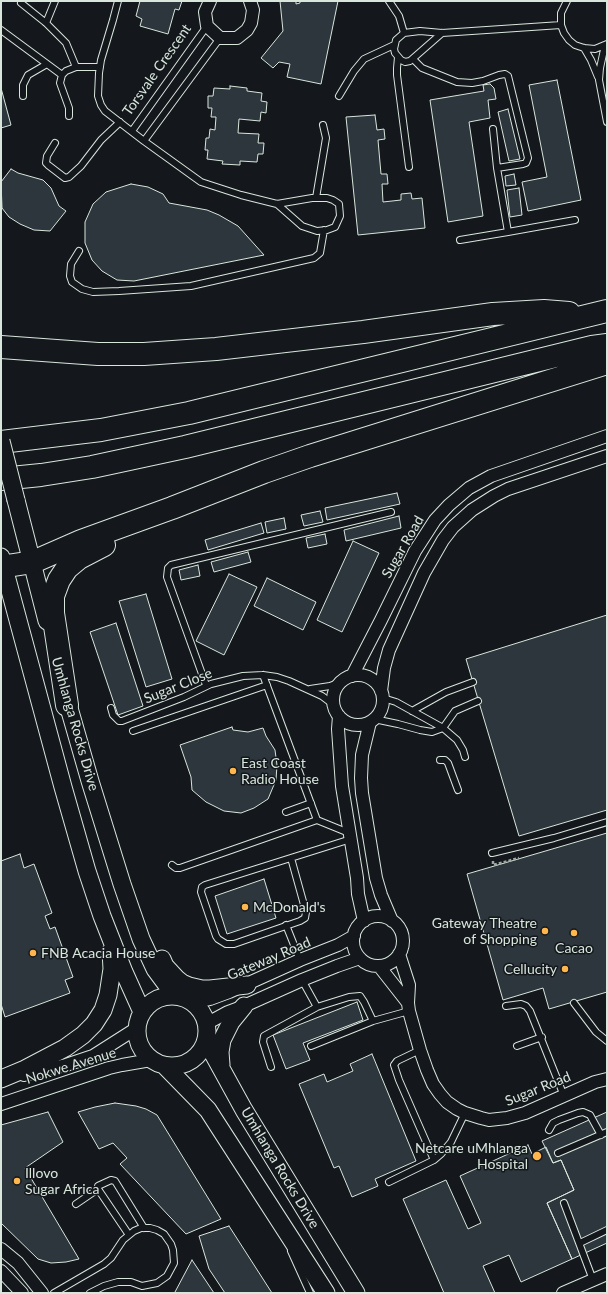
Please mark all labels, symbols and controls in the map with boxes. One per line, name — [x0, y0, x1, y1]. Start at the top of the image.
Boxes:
street label: Torsvale Crescent — [119, 21, 195, 119]
street label: Sugar Road — [378, 513, 428, 581]
street label: Umhlanga Rocks Drive — [48, 655, 102, 793]
street label: Sugar Close — [141, 665, 215, 707]
place label: East Coast Radio House — [241, 755, 319, 788]
marker: East Coast Radio House — [228, 766, 238, 776]
place label: McDonald's — [253, 899, 326, 915]
marker: McDonald's — [240, 902, 250, 912]
place label: Gateway Theatre of Shopping — [432, 915, 537, 948]
marker: Gateway Theatre of Shopping — [540, 926, 550, 936]
marker: Cacao — [569, 928, 579, 938]
street label: Gateway Road — [225, 934, 313, 984]
place label: Cacao — [555, 940, 593, 956]
place label: FNB Acacia House — [41, 945, 155, 961]
marker: FNB Acacia House — [28, 948, 38, 958]
place label: Cellucity — [504, 961, 557, 977]
marker: Cellucity — [560, 964, 570, 974]
street label: Nokwe Avenue — [24, 1044, 118, 1088]
street label: Sugar Road — [503, 1068, 573, 1110]
street label: Umhlanga Rocks Drive — [237, 1104, 323, 1232]
place label: Netcare uMhlanga Hospital — [415, 1140, 528, 1172]
marker: Netcare uMhlanga Hospital — [531, 1150, 543, 1162]
place label: Illovo Sugar Africa — [25, 1165, 99, 1198]
marker: Illovo Sugar Africa — [12, 1176, 22, 1186]

